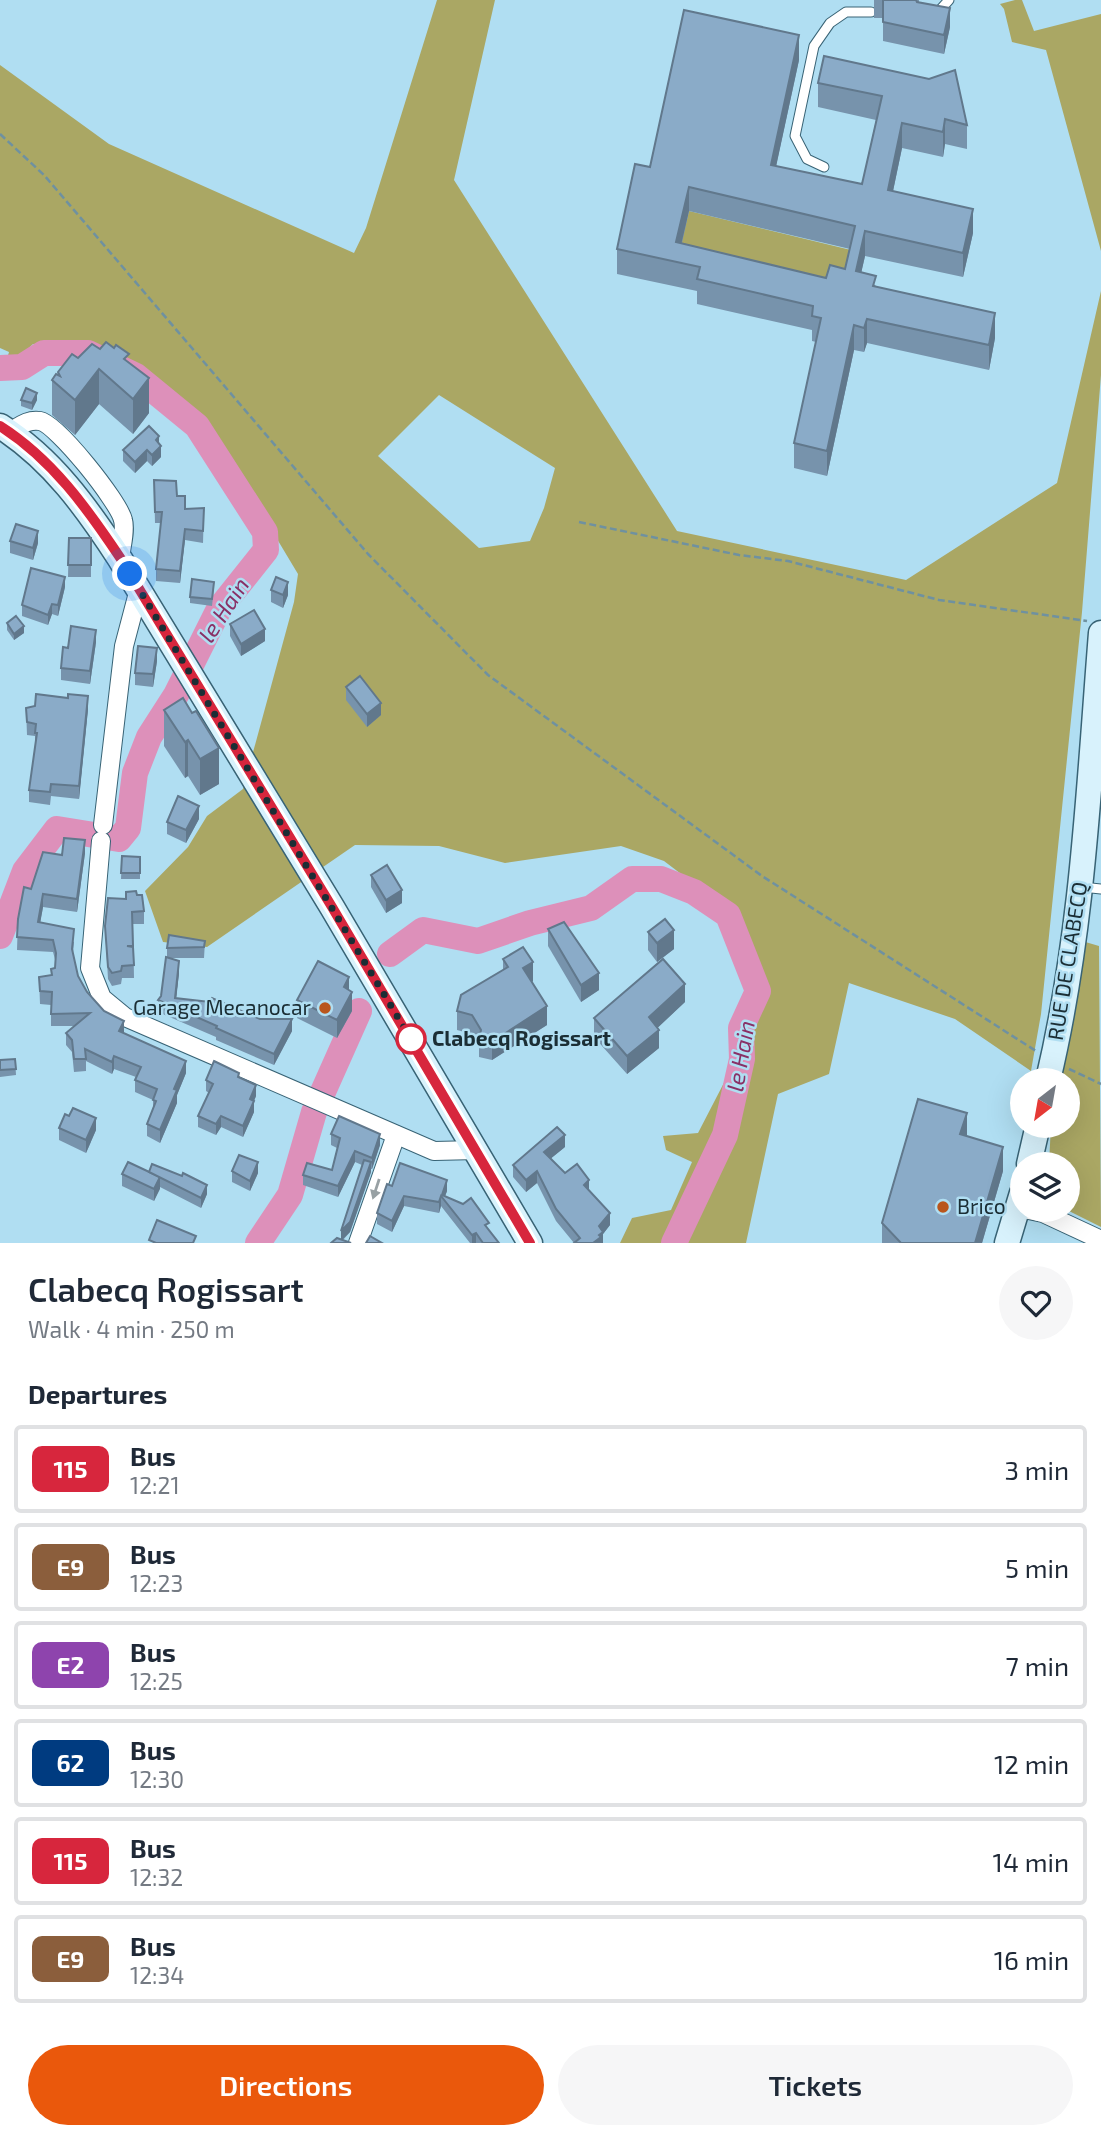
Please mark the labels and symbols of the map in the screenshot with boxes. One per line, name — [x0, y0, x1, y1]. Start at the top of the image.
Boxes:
your location — [112, 556, 147, 591]
water label: le Hain — [192, 572, 254, 647]
street label: RUE DE CLABECQ — [1042, 880, 1092, 1042]
place label: Garage Mecanocar — [133, 994, 312, 1019]
marker: Garage Mecanocar — [317, 1000, 333, 1016]
water label: le Hain — [720, 1018, 760, 1094]
marker: Clabecq Rogissart — [396, 1024, 426, 1054]
place label: Clabecq Rogissart — [432, 1025, 611, 1050]
north arrow — [1010, 1068, 1080, 1138]
one-way arrow — [370, 1178, 381, 1199]
place label: Brico — [957, 1193, 1006, 1218]
marker: Brico — [935, 1199, 951, 1215]

